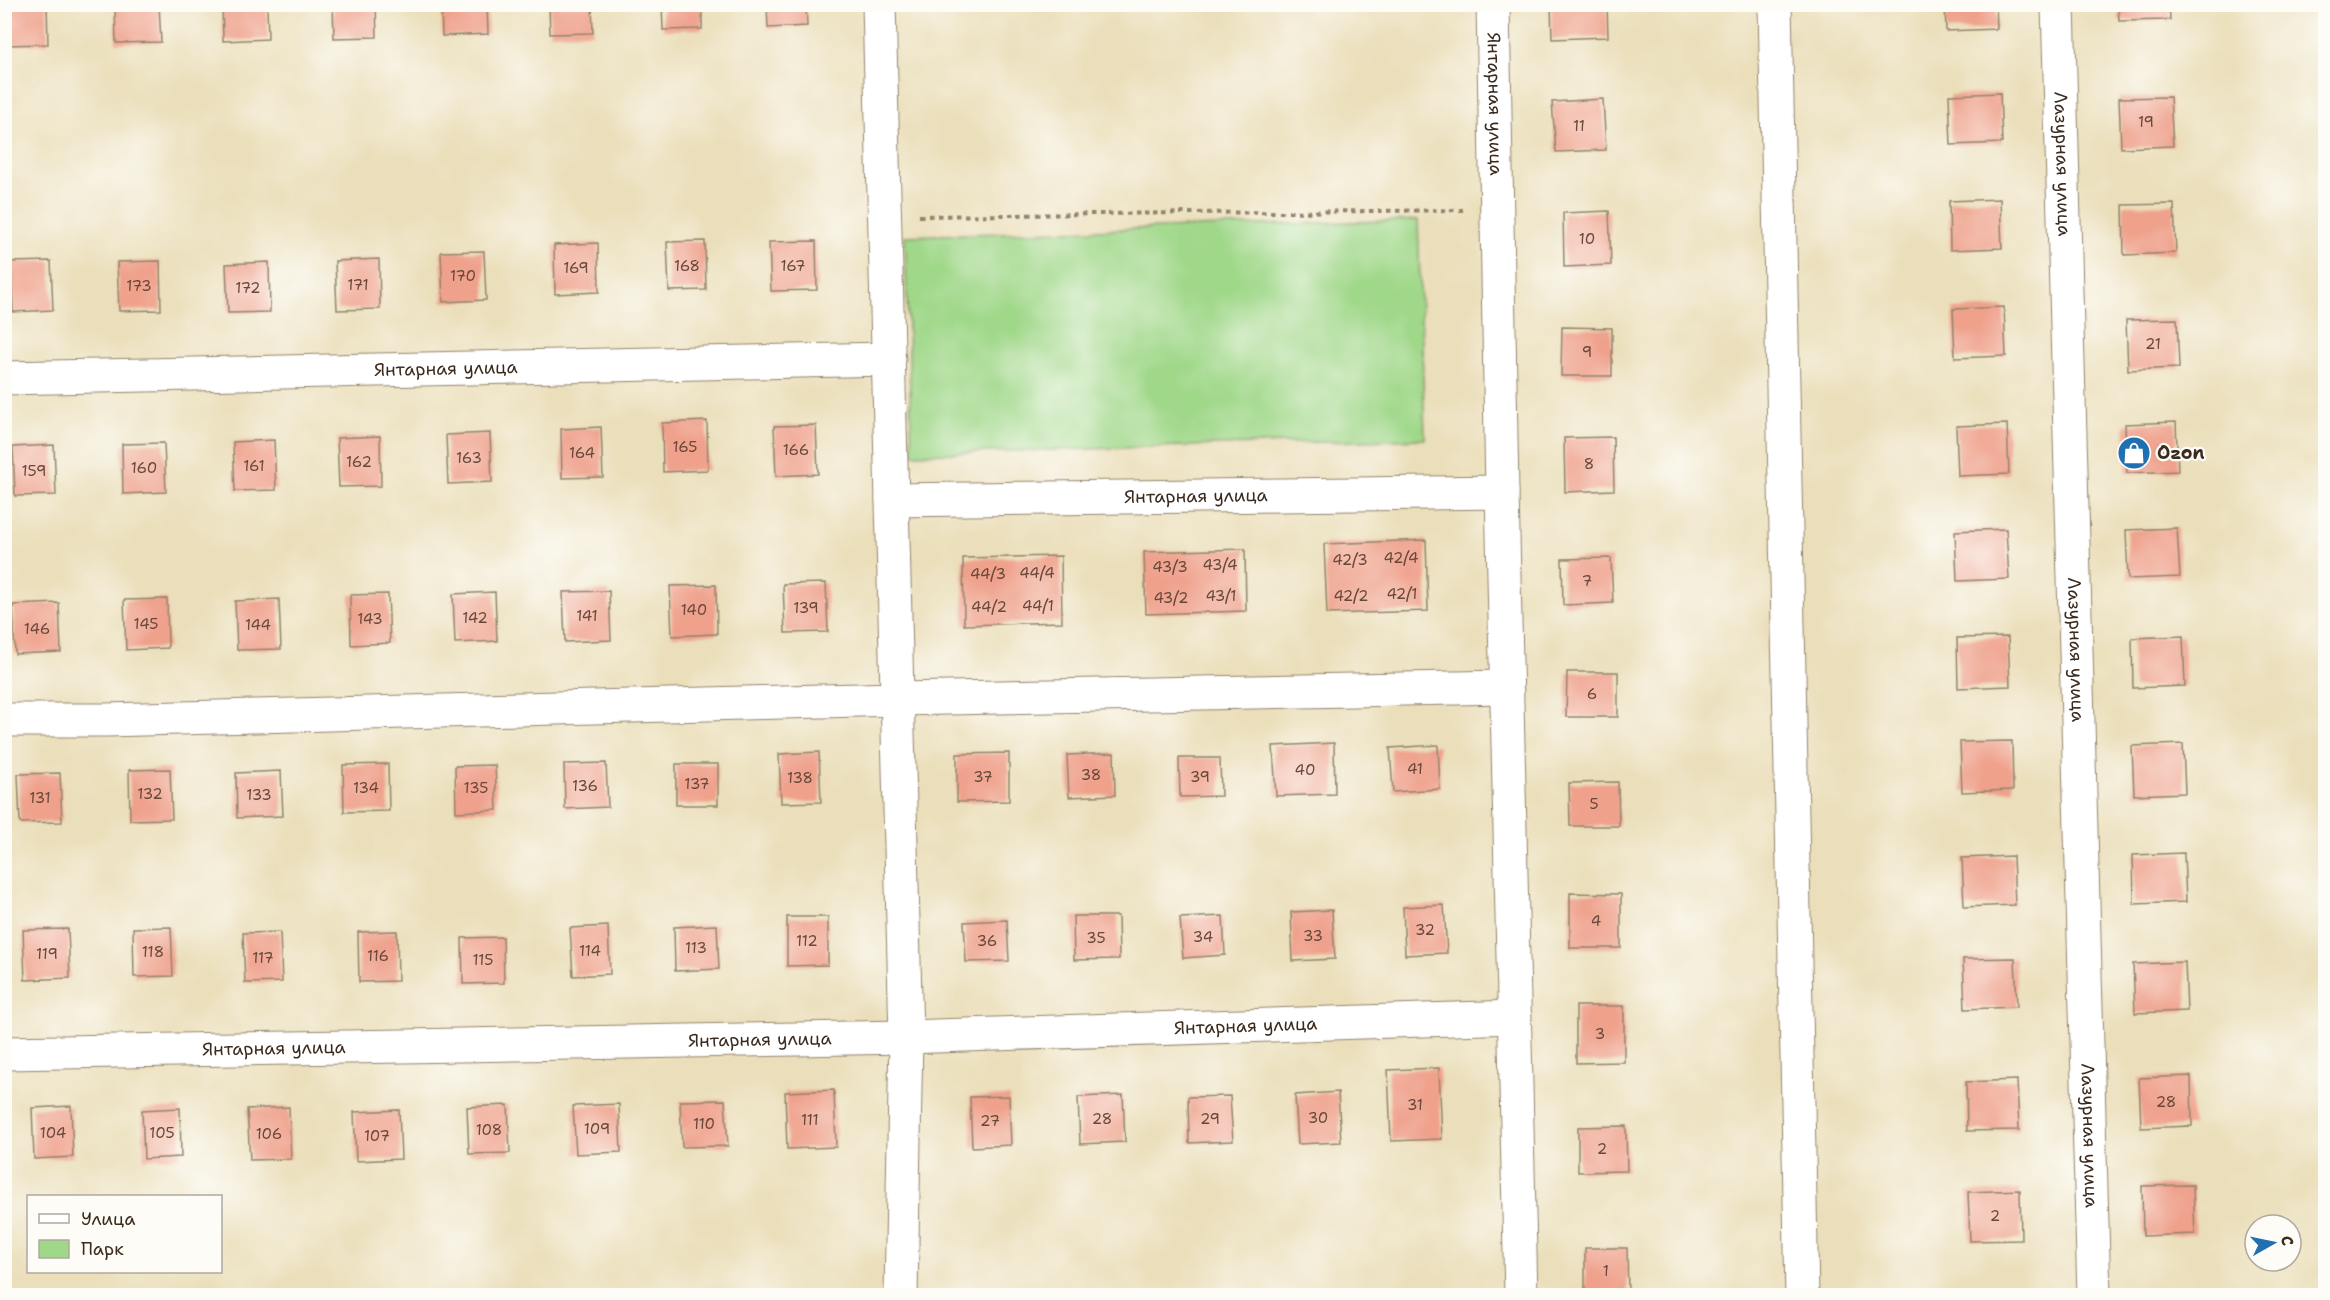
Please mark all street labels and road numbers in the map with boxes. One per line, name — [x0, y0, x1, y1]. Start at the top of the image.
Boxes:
street label: Янтарная улица — [1482, 32, 1508, 176]
street label: Лазурная улица — [2048, 91, 2076, 237]
street label: Янтарная улица — [374, 355, 518, 382]
street label: Янтарная улица — [1124, 483, 1268, 509]
street label: Лазурная улица — [2062, 577, 2090, 722]
street label: Янтарная улица — [1174, 1011, 1318, 1040]
street label: Янтарная улица — [688, 1026, 832, 1053]
street label: Янтарная улица — [202, 1035, 346, 1061]
street label: Лазурная улица — [2076, 1063, 2104, 1208]

